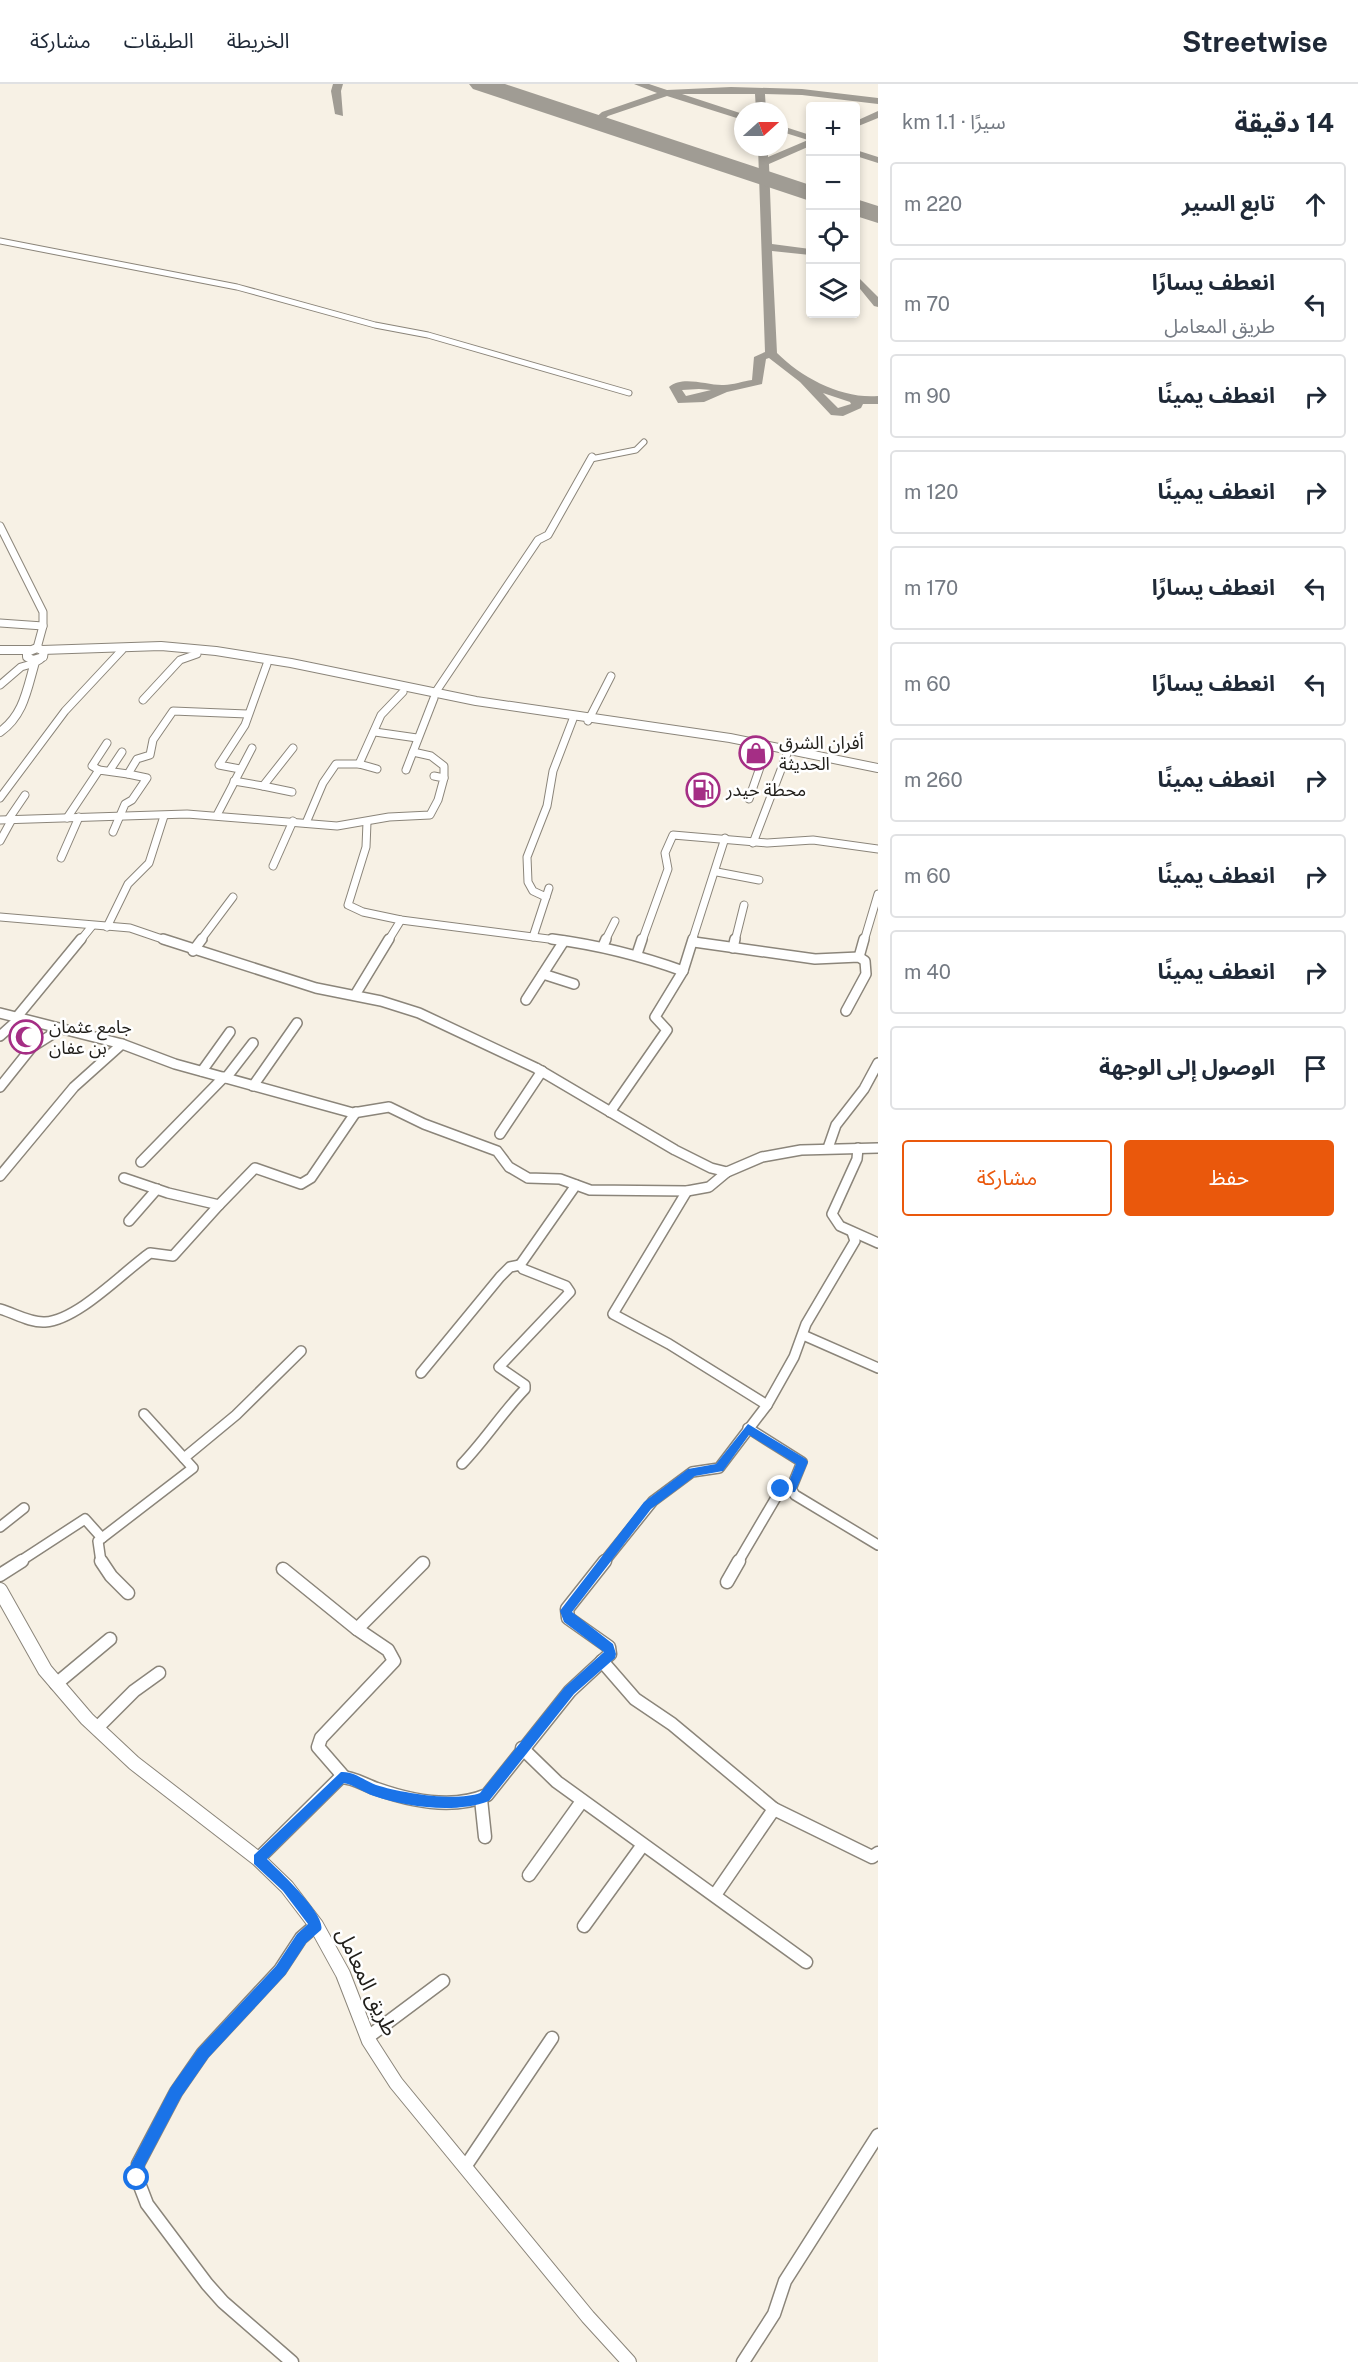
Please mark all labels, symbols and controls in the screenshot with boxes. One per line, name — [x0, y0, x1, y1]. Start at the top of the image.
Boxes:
text: Streetwise — [1182, 25, 1328, 58]
text: مشاركة — [30, 28, 91, 53]
text: الطبقات — [124, 28, 194, 53]
text: الخريطة — [227, 28, 290, 53]
north arrow — [734, 102, 788, 156]
map controls — [806, 102, 860, 318]
button: + — [806, 102, 860, 156]
text: 14 دقيقة — [1235, 107, 1334, 138]
text: سيرًا · 1.1 km — [902, 110, 1006, 134]
button: − — [806, 156, 860, 210]
icon: ahead — [1299, 188, 1332, 221]
text: تابع السير — [1182, 190, 1275, 216]
text: 220 m — [904, 192, 962, 216]
button: locate — [806, 210, 860, 264]
button: layers — [806, 264, 860, 318]
text: انعطف يسارًا — [1152, 269, 1275, 295]
icon: left — [1299, 288, 1332, 321]
text: 70 m — [904, 292, 950, 316]
text: طريق المعامل — [1164, 314, 1275, 338]
icon: right — [1299, 380, 1332, 413]
text: انعطف يمينًا — [1158, 382, 1275, 408]
text: 90 m — [904, 384, 951, 408]
icon: right — [1299, 476, 1332, 509]
text: انعطف يمينًا — [1158, 478, 1275, 504]
text: 120 m — [904, 480, 959, 504]
icon: left — [1299, 572, 1332, 605]
text: انعطف يسارًا — [1152, 574, 1275, 600]
text: 170 m — [904, 576, 958, 600]
icon: left — [1299, 668, 1332, 701]
text: انعطف يسارًا — [1152, 670, 1275, 696]
text: 60 m — [904, 672, 951, 696]
place label: أفران الشرق الحديثة — [779, 732, 864, 774]
shop icon: أفران الشرق الحديثة — [738, 735, 774, 771]
icon: right — [1299, 764, 1332, 797]
text: انعطف يمينًا — [1158, 766, 1275, 792]
text: 260 m — [904, 768, 963, 792]
fuel station icon: محطة حيدر — [685, 772, 721, 808]
place label: محطة حيدر — [725, 779, 806, 801]
icon: right — [1299, 860, 1332, 893]
text: انعطف يمينًا — [1158, 862, 1275, 888]
text: 60 m — [904, 864, 951, 888]
icon: right — [1299, 956, 1332, 989]
text: انعطف يمينًا — [1158, 958, 1275, 984]
text: 40 m — [904, 960, 951, 984]
place label: جامع عثمان بن عفان — [49, 1016, 132, 1059]
mosque icon: جامع عثمان بن عفان — [8, 1019, 44, 1055]
icon: arrive — [1299, 1052, 1332, 1085]
text: الوصول إلى الوجهة — [1099, 1054, 1275, 1080]
button: مشاركة — [902, 1140, 1112, 1216]
button: حفظ — [1124, 1140, 1334, 1216]
route end — [767, 1475, 793, 1501]
street label: طريق المعامل — [331, 1924, 403, 2040]
route start — [123, 2164, 149, 2190]

